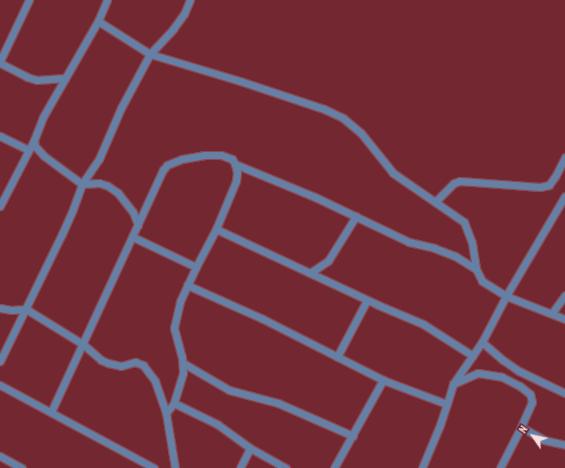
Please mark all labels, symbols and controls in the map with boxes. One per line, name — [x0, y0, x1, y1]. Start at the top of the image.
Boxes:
north arrow — [513, 416, 553, 456]
text: N — [516, 423, 531, 436]

